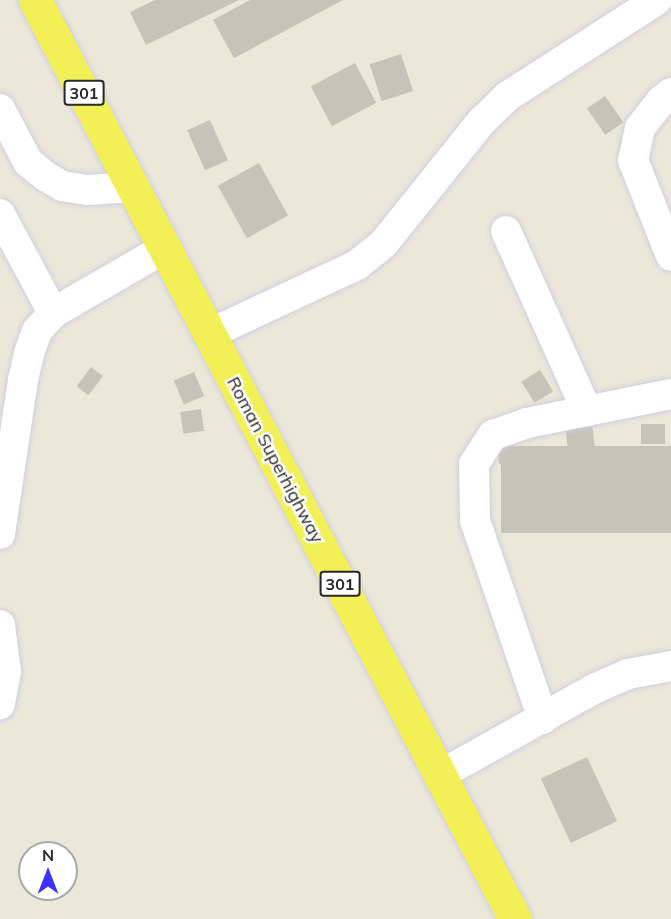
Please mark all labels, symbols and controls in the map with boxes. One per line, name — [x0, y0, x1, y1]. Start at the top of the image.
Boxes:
road number: 301 — [63, 80, 105, 106]
street label: Roman Superhighway — [222, 373, 328, 547]
road number: 301 — [319, 571, 361, 597]
north arrow — [18, 841, 78, 901]
text: N — [42, 845, 54, 865]

